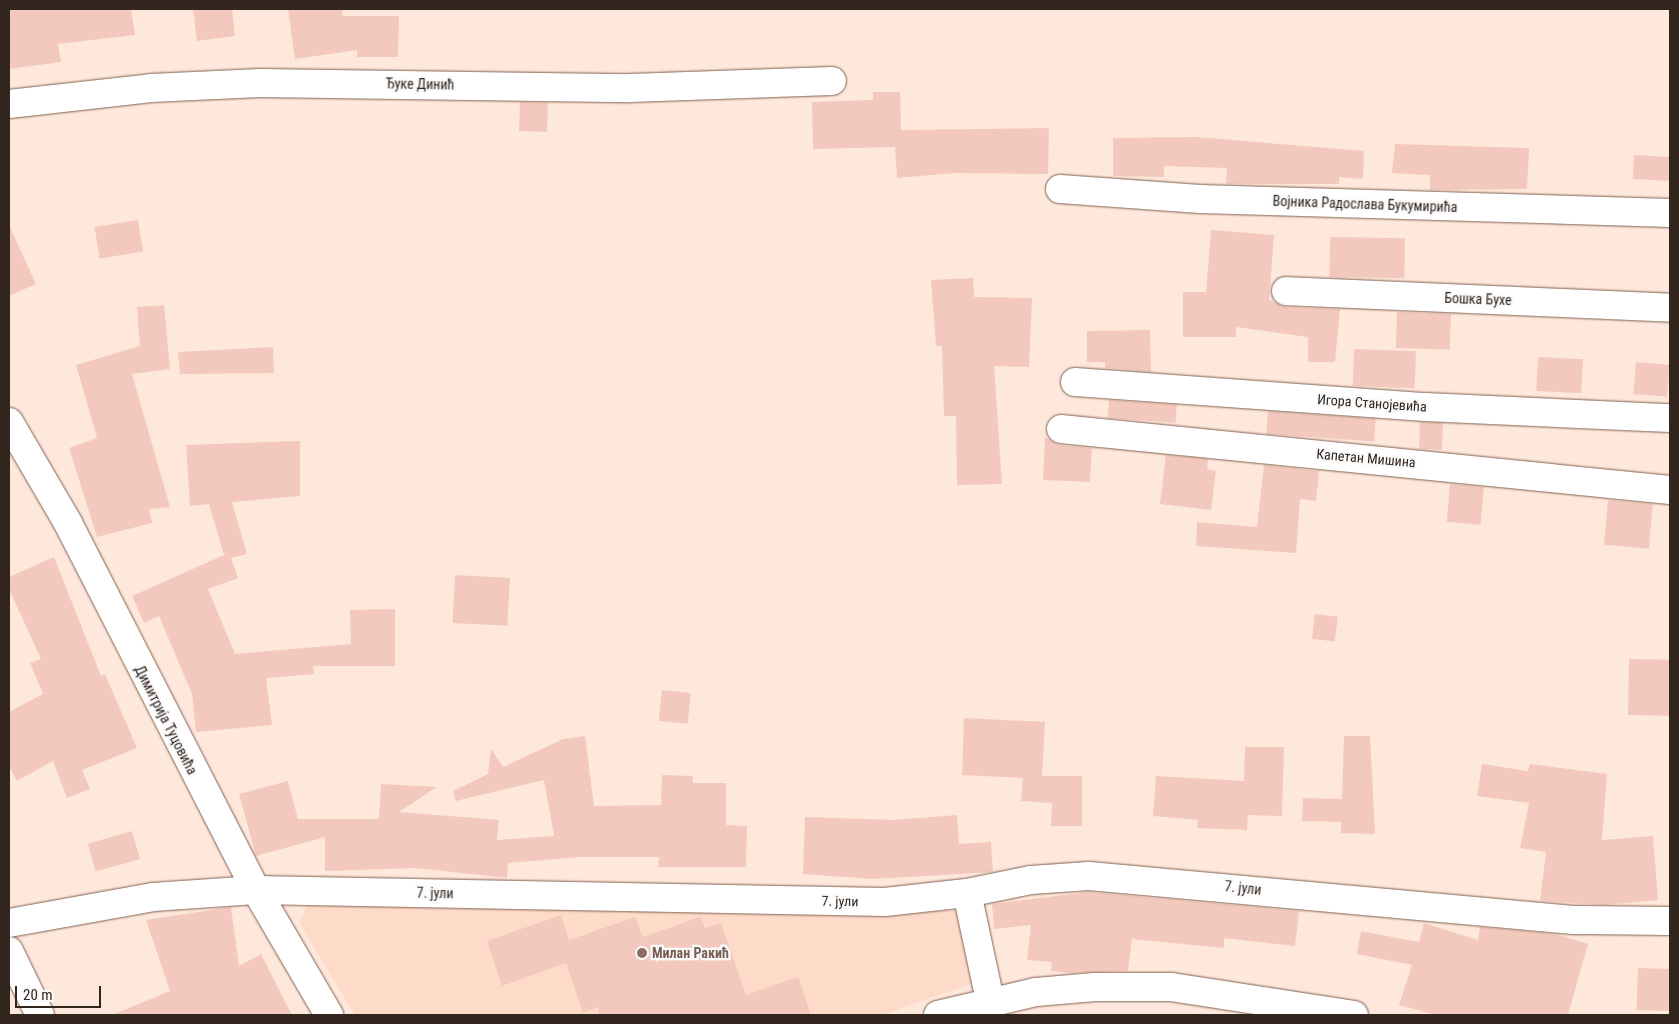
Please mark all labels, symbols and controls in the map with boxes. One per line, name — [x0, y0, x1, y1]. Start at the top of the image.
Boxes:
street label: Ђуке Динић — [385, 75, 455, 93]
street label: Војника Радослава Букумирића — [1272, 192, 1458, 216]
street label: Бошка Бухе — [1444, 289, 1512, 309]
street label: Игора Станојевића — [1317, 391, 1427, 415]
street label: Капетан Мишина — [1316, 445, 1416, 471]
street label: Димитрија Туцовића — [131, 663, 201, 777]
street label: 7. јули — [1224, 878, 1262, 898]
street label: 7. јули — [416, 884, 454, 902]
street label: 7. јули — [821, 892, 859, 910]
place label: Милан Ракић — [652, 945, 729, 961]
marker: Милан Ракић — [636, 947, 648, 959]
scale bar — [18, 976, 104, 1008]
text: 20 m — [23, 986, 53, 1004]

